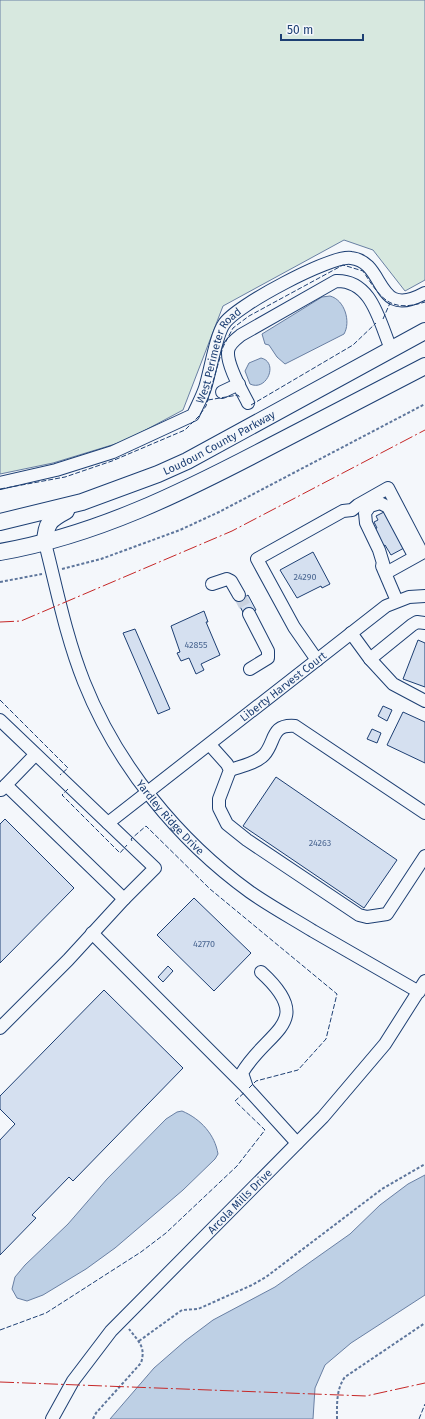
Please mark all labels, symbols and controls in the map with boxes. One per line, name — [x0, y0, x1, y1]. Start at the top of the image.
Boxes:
scale bar — [281, 16, 363, 42]
text: 50 m — [287, 23, 313, 37]
street label: West Perimeter Road — [193, 305, 243, 405]
street label: Loudoun County Parkway — [161, 407, 278, 477]
house number: 24290 — [294, 572, 316, 582]
house number: 42855 — [185, 640, 208, 650]
street label: Liberty Harvest Court — [237, 649, 329, 724]
street label: Yardley Ridge Drive — [134, 777, 207, 858]
house number: 24263 — [309, 838, 331, 848]
house number: 42770 — [193, 939, 215, 949]
street label: Arcola Mills Drive — [205, 1166, 274, 1236]

